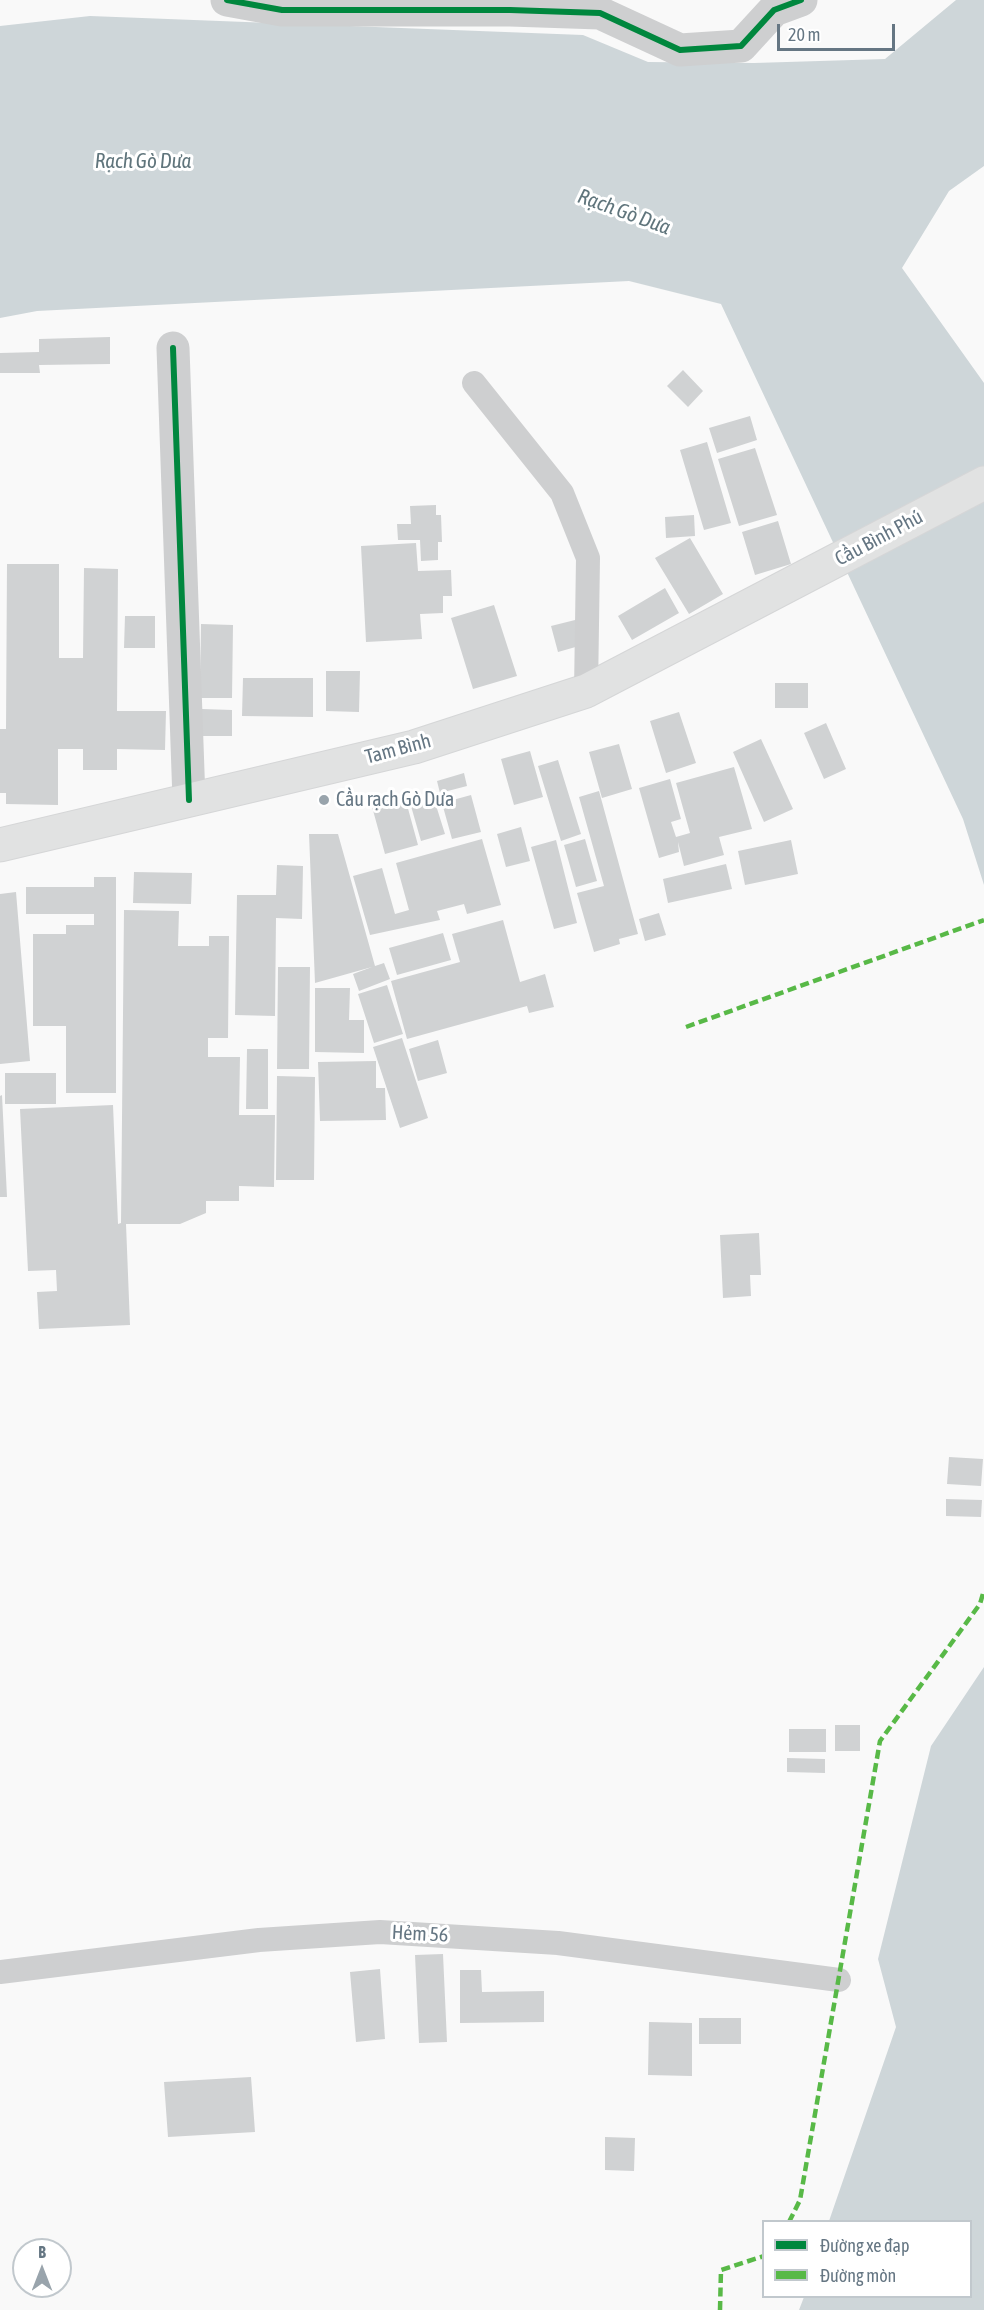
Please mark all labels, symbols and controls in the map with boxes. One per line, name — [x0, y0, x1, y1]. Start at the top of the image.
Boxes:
scale bar — [780, 12, 898, 50]
text: 20 m — [788, 24, 820, 45]
water label: Rạch Gò Dưa — [95, 148, 191, 174]
water label: Rạch Gò Dưa — [574, 184, 674, 240]
street label: Cầu Bình Phú — [831, 505, 927, 571]
street label: Tam Bình — [362, 729, 434, 769]
place label: Cầu rạch Gò Dưa — [336, 788, 454, 812]
marker: Cầu rạch Gò Dưa — [317, 793, 331, 807]
street label: Hẻm 56 — [391, 1921, 449, 1947]
legend — [762, 2220, 972, 2298]
text: Đường xe đạp — [820, 2235, 909, 2256]
north arrow — [12, 2238, 72, 2298]
text: B — [38, 2243, 46, 2261]
text: Đường mòn — [820, 2265, 896, 2286]

